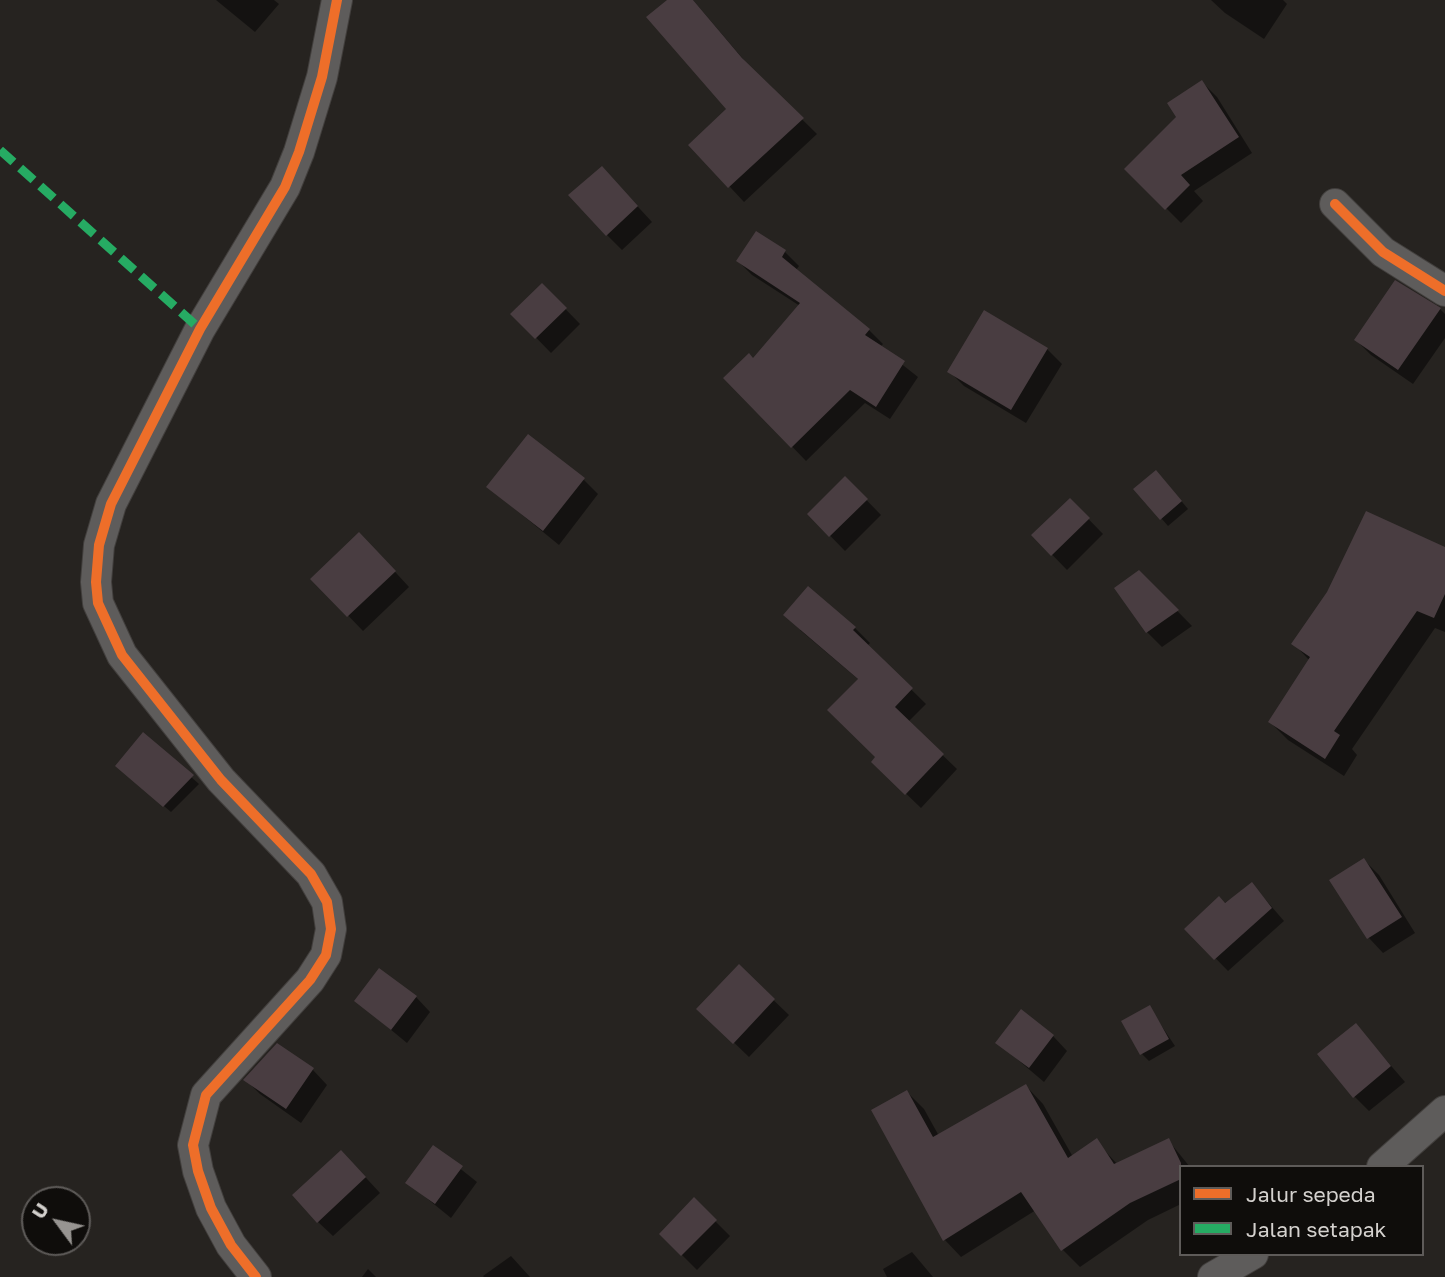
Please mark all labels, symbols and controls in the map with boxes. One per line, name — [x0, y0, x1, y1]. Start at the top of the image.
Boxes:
legend — [1179, 1165, 1424, 1256]
text: Jalur sepeda — [1246, 1181, 1376, 1207]
north arrow — [21, 1186, 91, 1256]
text: U — [26, 1198, 53, 1222]
text: Jalan setapak — [1246, 1216, 1387, 1242]

